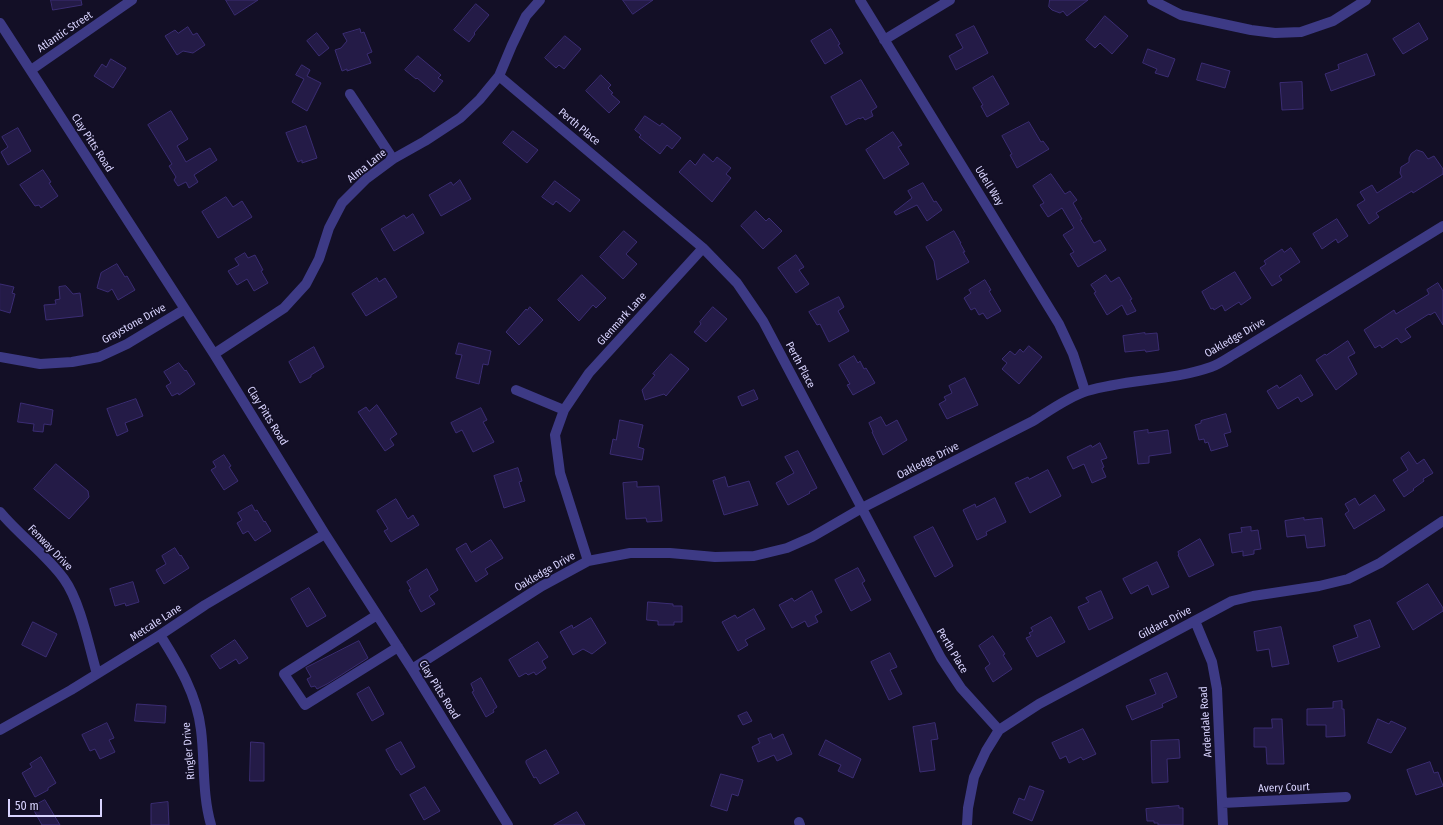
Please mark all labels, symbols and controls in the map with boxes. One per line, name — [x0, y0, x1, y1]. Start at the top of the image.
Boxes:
street label: Atlantic Street — [35, 9, 95, 55]
street label: Perth Place — [555, 106, 603, 148]
street label: Clay Pitts Road — [68, 111, 116, 175]
street label: Alma Lane — [345, 146, 389, 186]
street label: Udell Way — [972, 164, 1006, 208]
street label: Glenmark Lane — [595, 290, 649, 348]
street label: Graystone Drive — [100, 301, 168, 347]
street label: Oakledge Drive — [1202, 315, 1268, 361]
street label: Perth Place — [782, 340, 818, 390]
street label: Clay Pitts Road — [244, 384, 290, 448]
street label: Oakledge Drive — [895, 440, 961, 482]
street label: Fenway Drive — [25, 522, 75, 574]
street label: Oakledge Drive — [512, 549, 578, 595]
street label: Metcale Lane — [128, 601, 184, 645]
street label: Gildare Drive — [1136, 604, 1194, 642]
street label: Perth Place — [933, 626, 971, 676]
street label: Clay Pitts Road — [416, 658, 462, 722]
street label: Ardendale Road — [1197, 686, 1215, 758]
street label: Ringler Drive — [180, 722, 198, 780]
street label: Avery Court — [1258, 781, 1310, 795]
scale bar — [10, 791, 104, 817]
text: 50 m — [15, 799, 39, 813]

